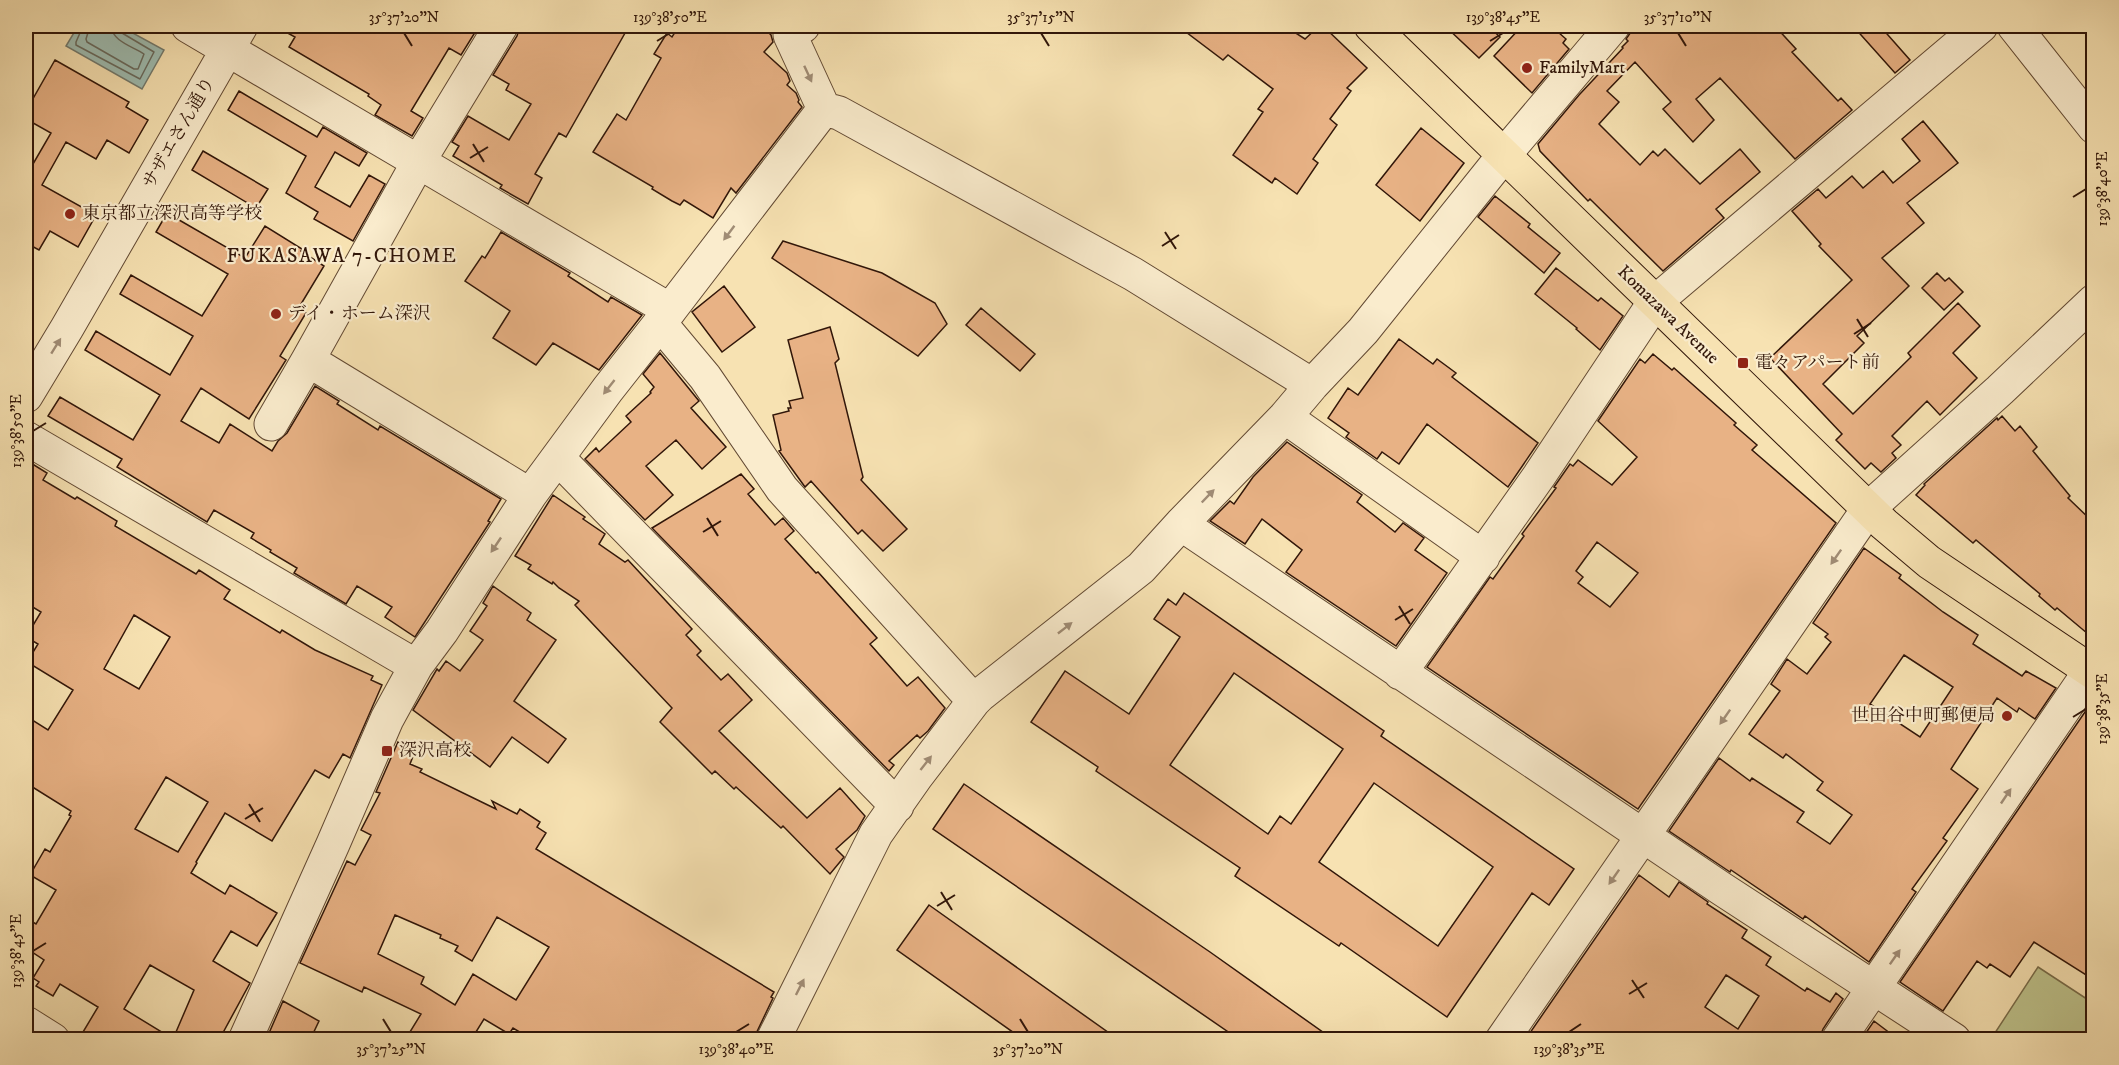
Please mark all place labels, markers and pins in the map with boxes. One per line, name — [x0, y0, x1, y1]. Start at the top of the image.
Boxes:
place label: FamilyMart — [1539, 57, 1625, 79]
marker: FamilyMart — [1520, 61, 1534, 75]
place label: 東京都立深沢高等学校 — [82, 203, 262, 225]
marker: 東京都立深沢高等学校 — [63, 207, 77, 221]
place label: デイ・ホーム深沢 — [288, 303, 431, 325]
marker: デイ・ホーム深沢 — [269, 307, 283, 321]
place label: 電々アパート前 — [1755, 352, 1880, 374]
marker: 電々アパート前 — [1736, 356, 1750, 370]
place label: 世田谷中町郵便局 — [1851, 705, 1995, 727]
marker: 世田谷中町郵便局 — [2000, 709, 2014, 723]
place label: 深沢高校 — [399, 740, 471, 762]
marker: 深沢高校 — [380, 744, 394, 758]

